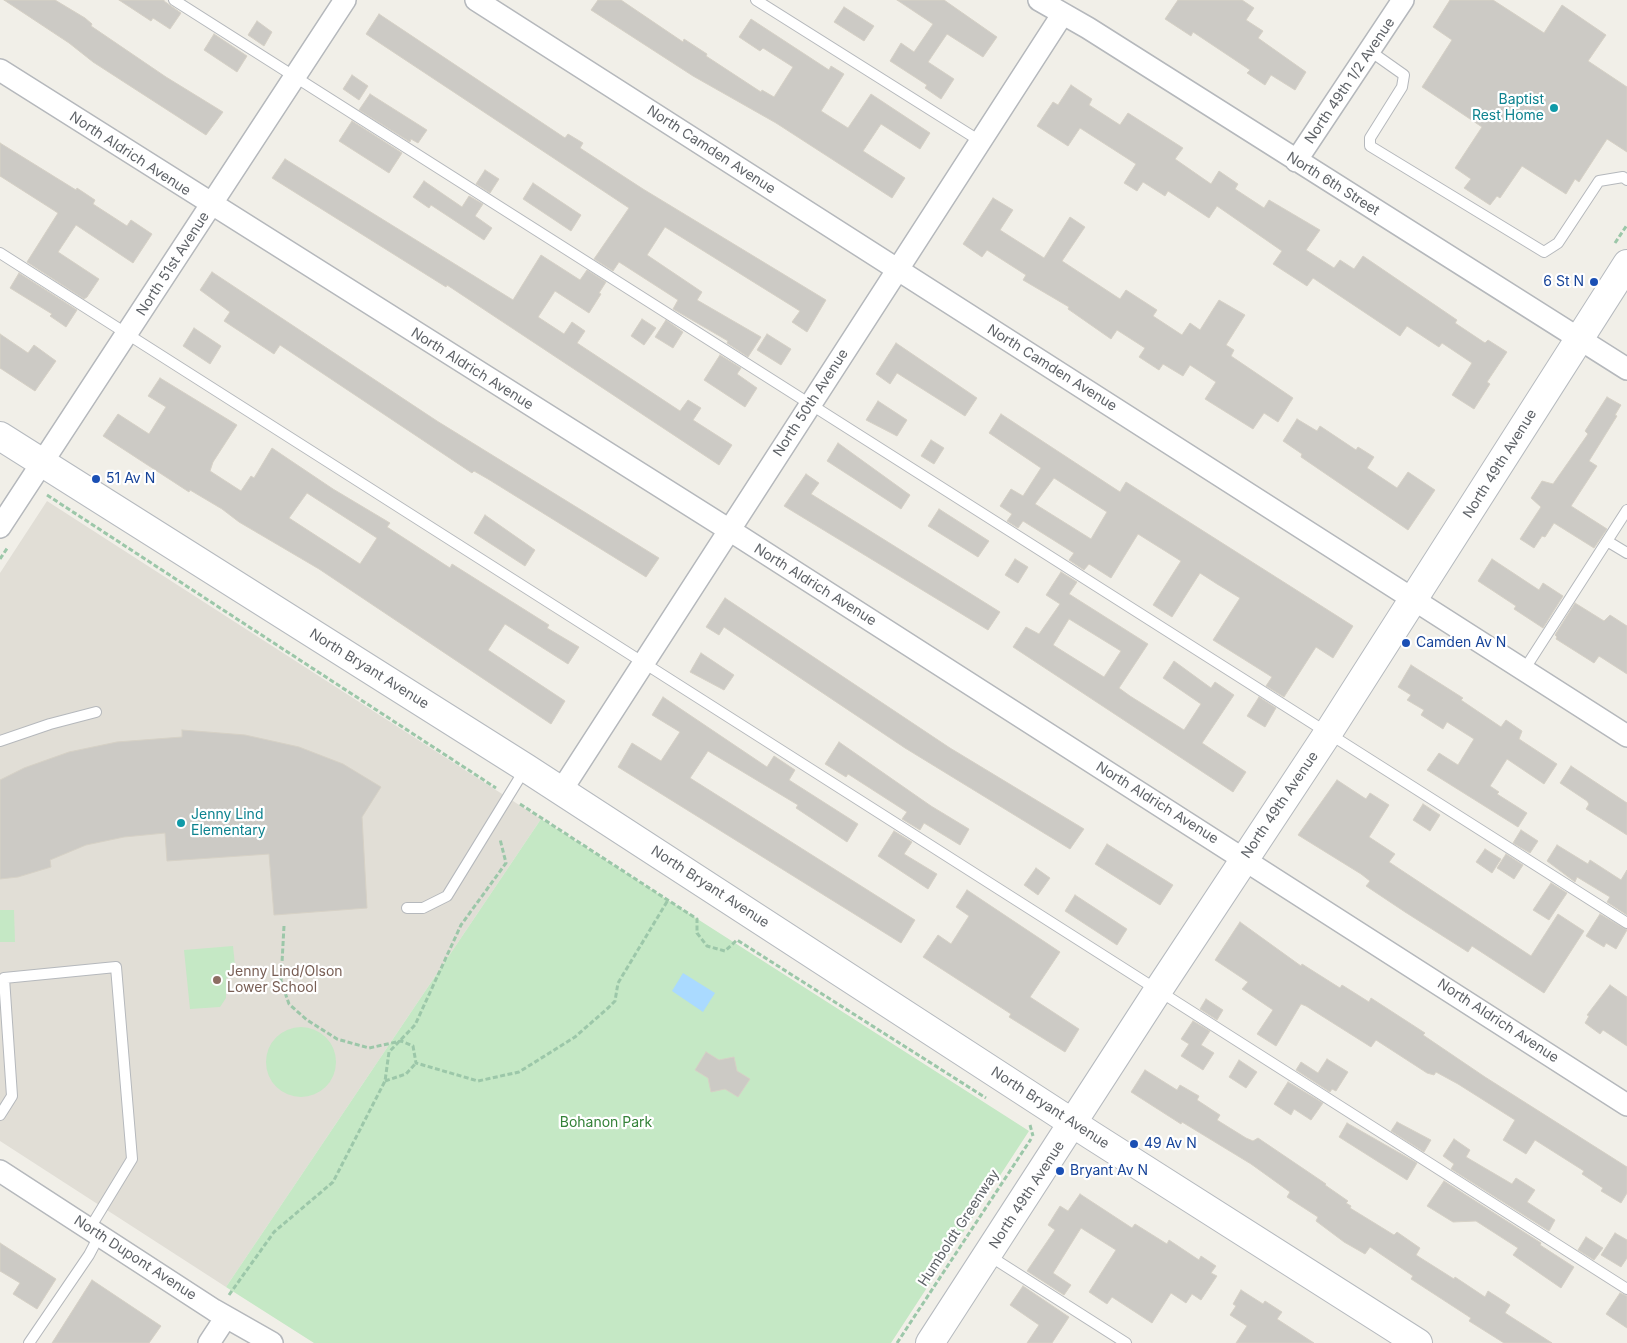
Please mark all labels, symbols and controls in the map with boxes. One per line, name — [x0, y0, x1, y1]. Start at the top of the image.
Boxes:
street label: North 49th 1/2 Avenue — [1302, 15, 1398, 147]
place label: Baptist Rest Home — [1472, 92, 1544, 124]
street label: North Camden Avenue — [644, 102, 778, 198]
marker: Baptist Rest Home — [1548, 102, 1560, 114]
street label: North Aldrich Avenue — [66, 109, 194, 199]
street label: North 6th Street — [1284, 149, 1382, 219]
street label: North 51st Avenue — [133, 209, 213, 319]
place label: 6 St N — [1543, 274, 1584, 290]
marker: 6 St N — [1588, 276, 1600, 288]
street label: North Camden Avenue — [984, 321, 1120, 415]
street label: North Aldrich Avenue — [408, 324, 536, 414]
street label: North 50th Avenue — [770, 346, 852, 460]
street label: North 49th Avenue — [1460, 406, 1540, 522]
place label: 51 Av N — [106, 471, 155, 487]
marker: 51 Av N — [90, 473, 102, 485]
street label: North Aldrich Avenue — [751, 540, 879, 630]
street label: North Bryant Avenue — [306, 625, 432, 713]
place label: Camden Av N — [1416, 635, 1506, 651]
marker: Camden Av N — [1400, 637, 1412, 649]
street label: North 49th Avenue — [1238, 748, 1322, 862]
street label: North Aldrich Avenue — [1093, 758, 1221, 848]
place label: Jenny Lind Elementary — [191, 807, 266, 840]
marker: Jenny Lind Elementary — [175, 817, 187, 829]
street label: North Bryant Avenue — [648, 843, 772, 931]
place label: Jenny Lind/Olson Lower School — [227, 964, 343, 996]
marker: Jenny Lind/Olson Lower School — [211, 974, 223, 986]
street label: North Aldrich Avenue — [1434, 976, 1562, 1066]
street label: North Bryant Avenue — [988, 1064, 1112, 1152]
park label: Bohanon Park — [560, 1115, 652, 1131]
place label: 49 Av N — [1144, 1136, 1197, 1152]
street label: North 49th Avenue — [986, 1138, 1068, 1252]
marker: 49 Av N — [1128, 1138, 1140, 1150]
place label: Bryant Av N — [1070, 1163, 1148, 1179]
marker: Bryant Av N — [1054, 1165, 1066, 1177]
street label: Humboldt Greenway — [915, 1167, 1003, 1289]
street label: North Dupont Avenue — [71, 1212, 199, 1304]

